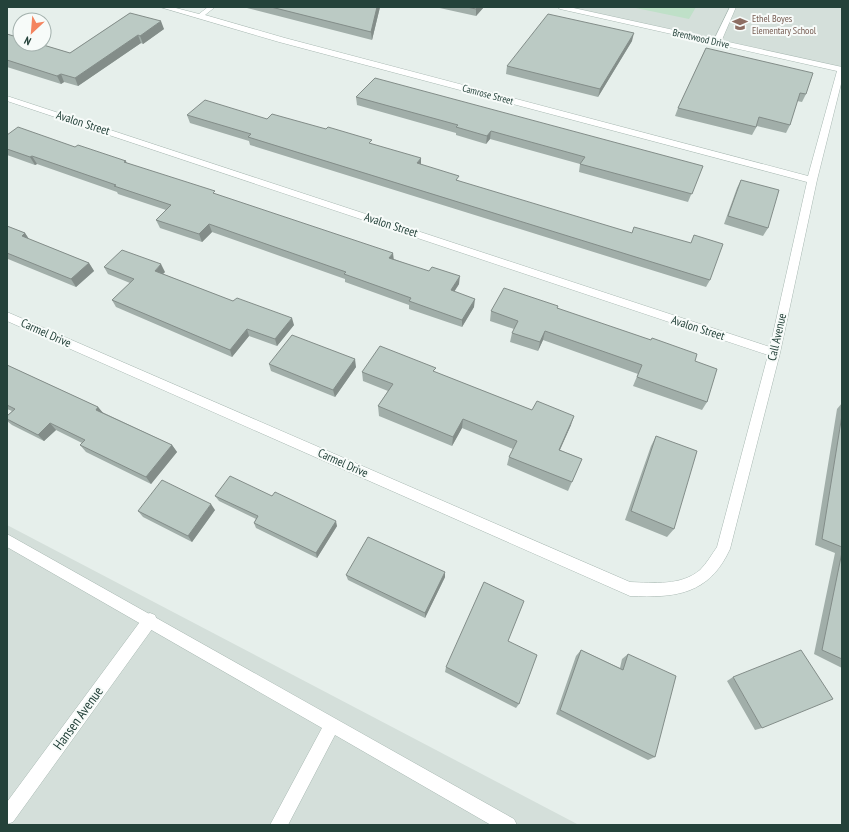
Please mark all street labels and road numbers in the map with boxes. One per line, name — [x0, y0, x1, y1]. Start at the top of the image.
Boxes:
street label: Brentwood Drive — [671, 26, 731, 51]
street label: Camrose Street — [461, 81, 515, 108]
street label: Avalon Street — [54, 107, 112, 138]
street label: Avalon Street — [362, 209, 420, 240]
street label: Avalon Street — [669, 312, 727, 343]
street label: Call Avenue — [764, 312, 789, 362]
street label: Carmel Drive — [19, 315, 74, 350]
street label: Carmel Drive — [316, 445, 371, 480]
street label: Hansen Avenue — [49, 683, 107, 753]

